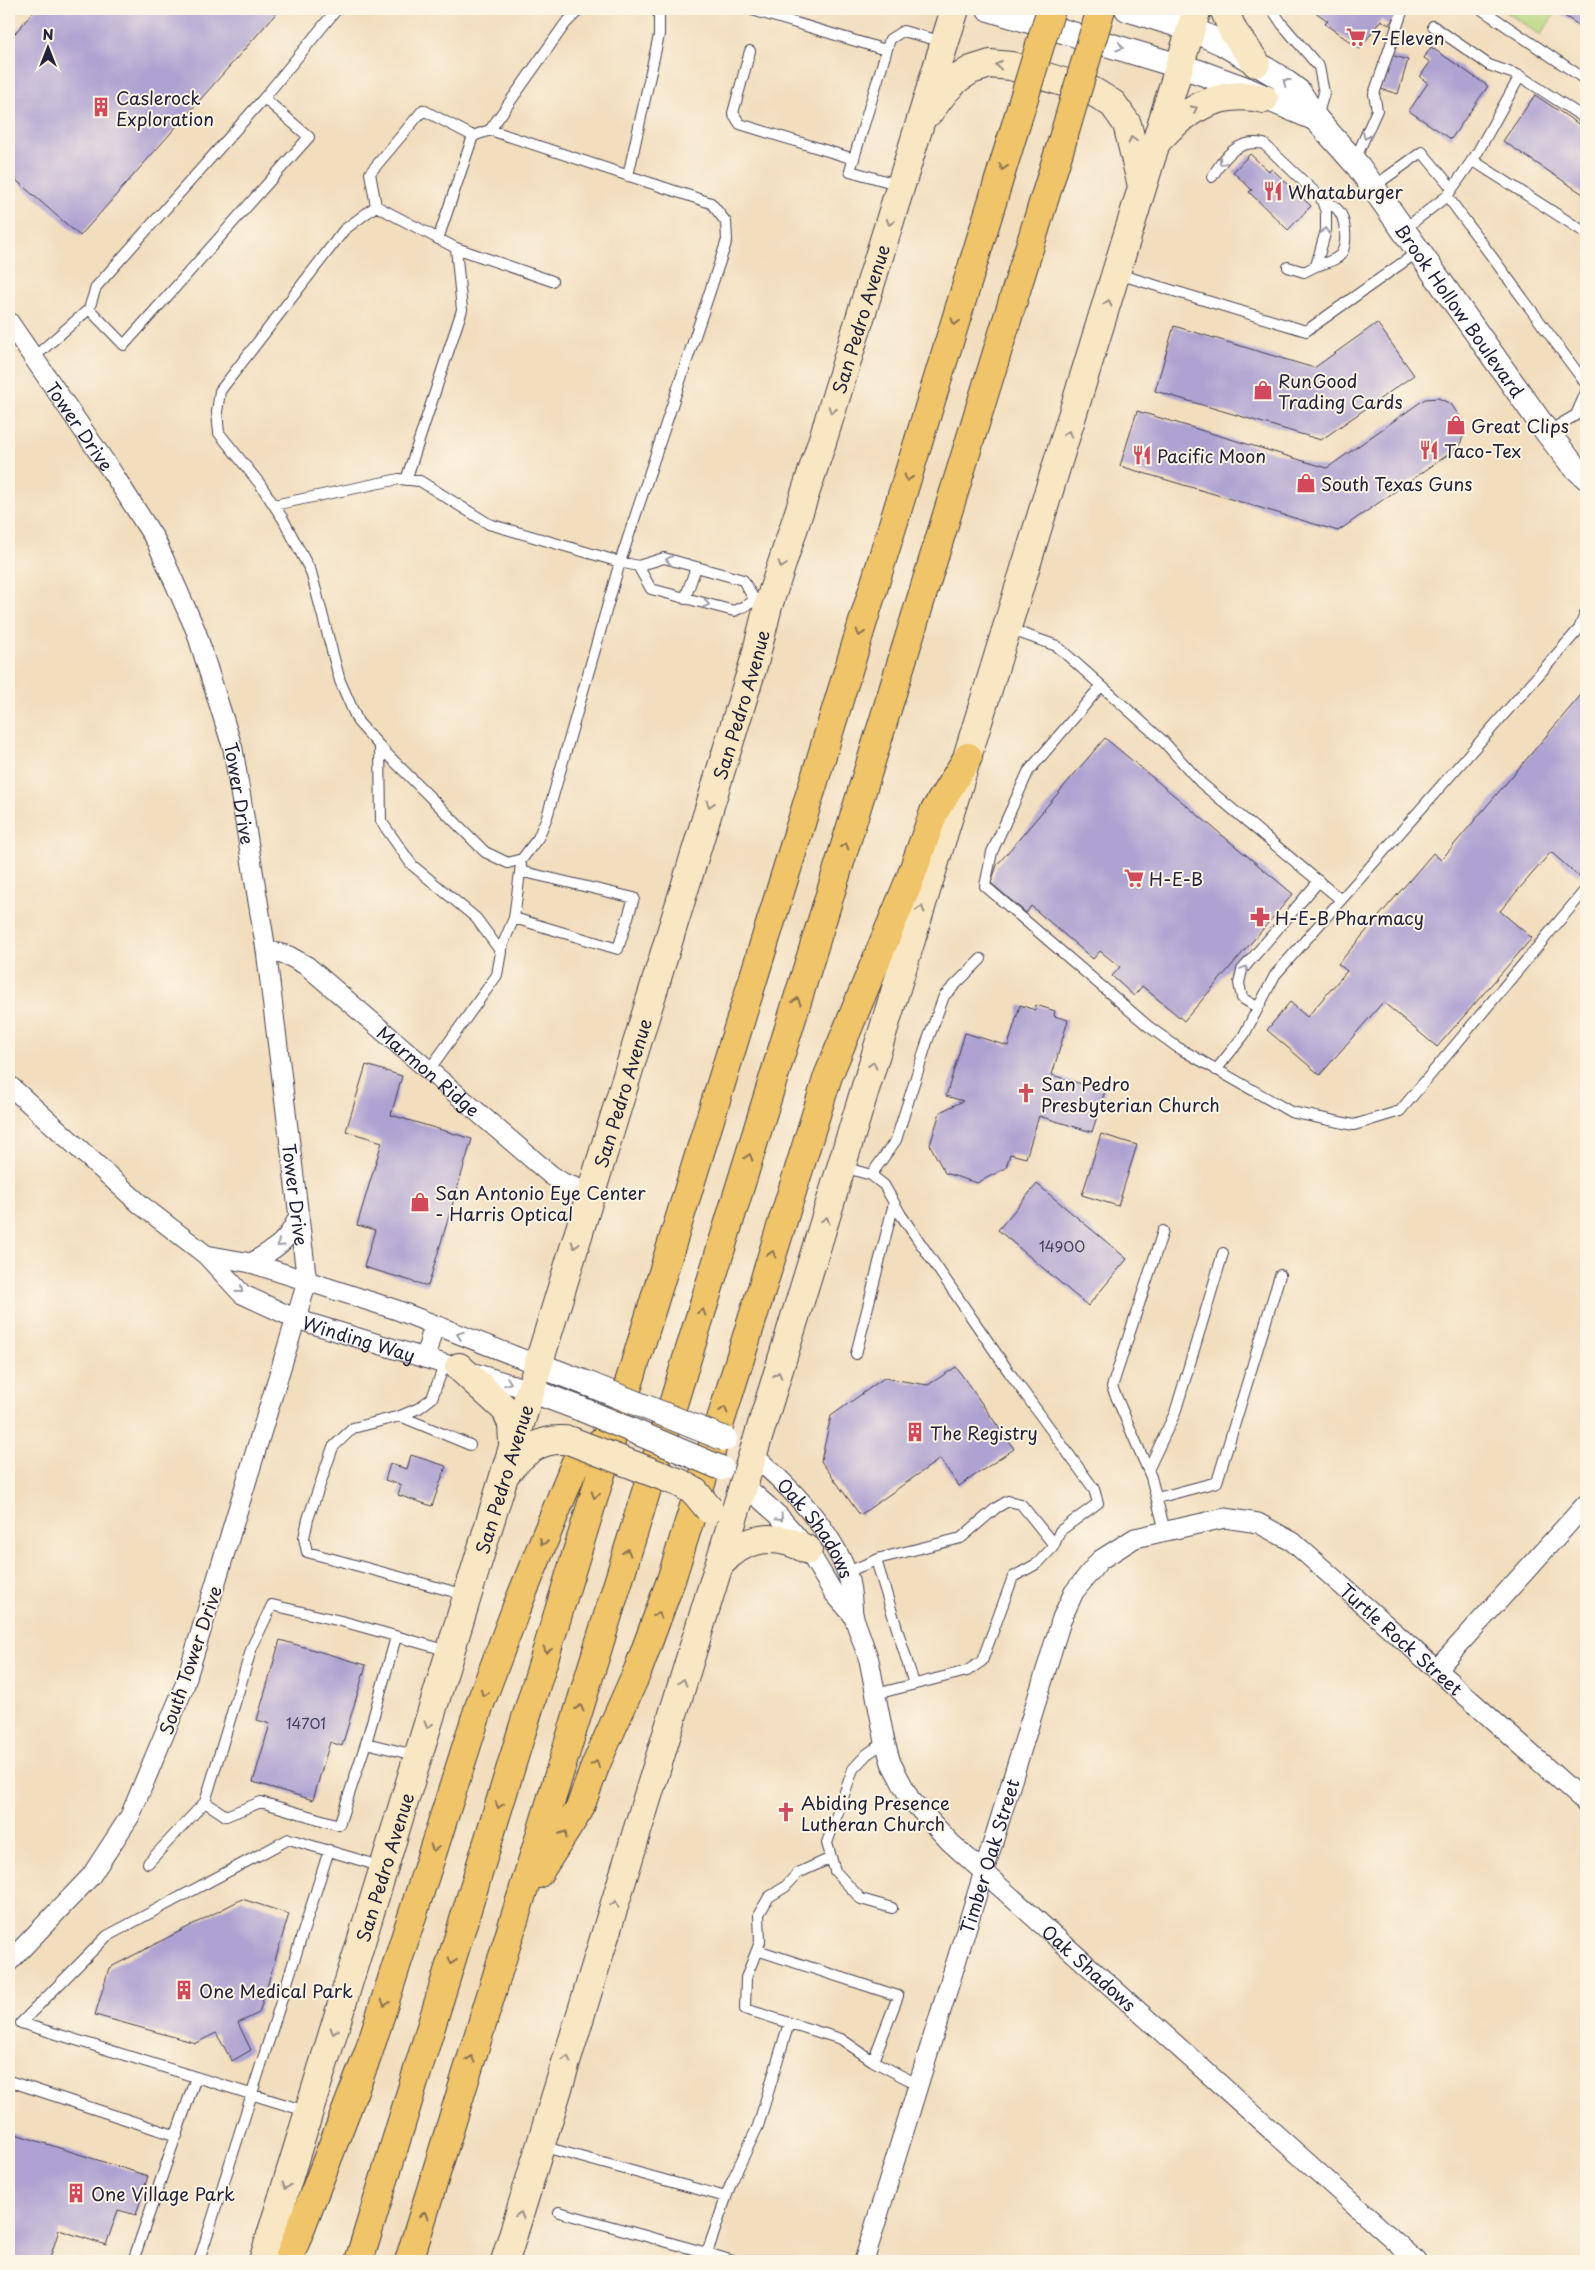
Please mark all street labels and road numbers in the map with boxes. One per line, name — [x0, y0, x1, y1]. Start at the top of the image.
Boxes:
street label: Brook Hollow Boulevard — [1389, 218, 1531, 402]
street label: San Pedro Avenue — [824, 241, 896, 397]
street label: Tower Drive — [40, 376, 121, 476]
street label: San Pedro Avenue — [705, 627, 775, 783]
street label: Tower Drive — [218, 739, 262, 846]
street label: San Pedro Avenue — [586, 1015, 657, 1171]
street label: Marmon Ridge — [372, 1019, 486, 1122]
street label: Tower Drive — [276, 1142, 316, 1247]
street label: Winding Way — [299, 1308, 419, 1368]
street label: San Pedro Avenue — [467, 1401, 539, 1557]
street label: Oak Shadows — [771, 1471, 861, 1582]
street label: Turtle Rock Street — [1334, 1577, 1469, 1701]
street label: South Tower Drive — [152, 1582, 228, 1738]
street label: Timber Oak Street — [952, 1775, 1025, 1936]
street label: San Pedro Avenue — [348, 1789, 420, 1945]
street label: Oak Shadows — [1036, 1918, 1143, 2017]

